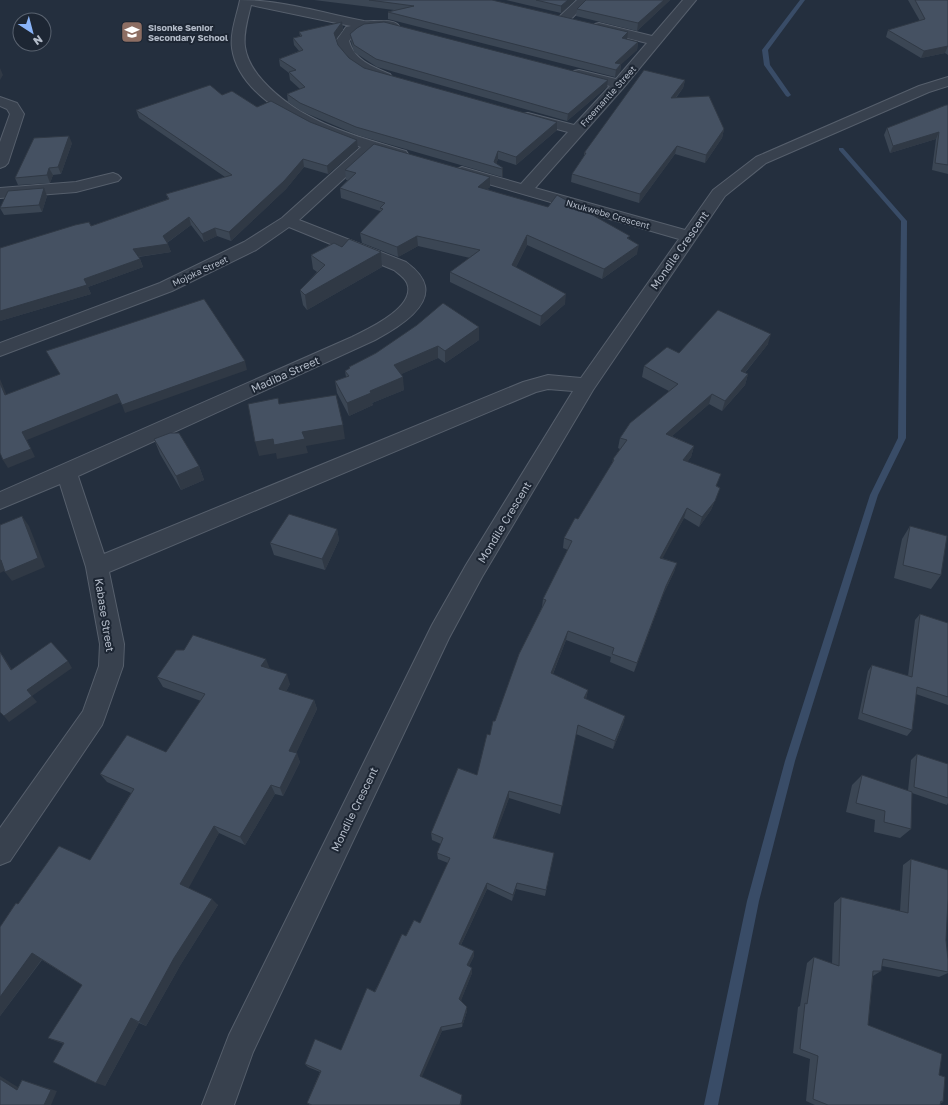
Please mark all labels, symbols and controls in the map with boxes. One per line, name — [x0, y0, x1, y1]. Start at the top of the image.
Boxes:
north arrow — [12, 12, 52, 52]
school or university icon: Sisonke Senior Secondary School — [119, 19, 145, 45]
place label: Sisonke Senior Secondary School — [148, 22, 228, 43]
text: N — [31, 33, 45, 48]
street label: Freemantle Street — [578, 63, 639, 129]
street label: Nxukwebe Crescent — [565, 197, 651, 231]
street label: Mondile Crescent — [647, 208, 711, 292]
street label: Mojoka Street — [171, 253, 230, 289]
street label: Madiba Street — [249, 353, 321, 395]
street label: Mondile Crescent — [475, 479, 533, 565]
street label: Kabase Street — [93, 577, 117, 653]
street label: Mondile Crescent — [328, 765, 380, 853]

